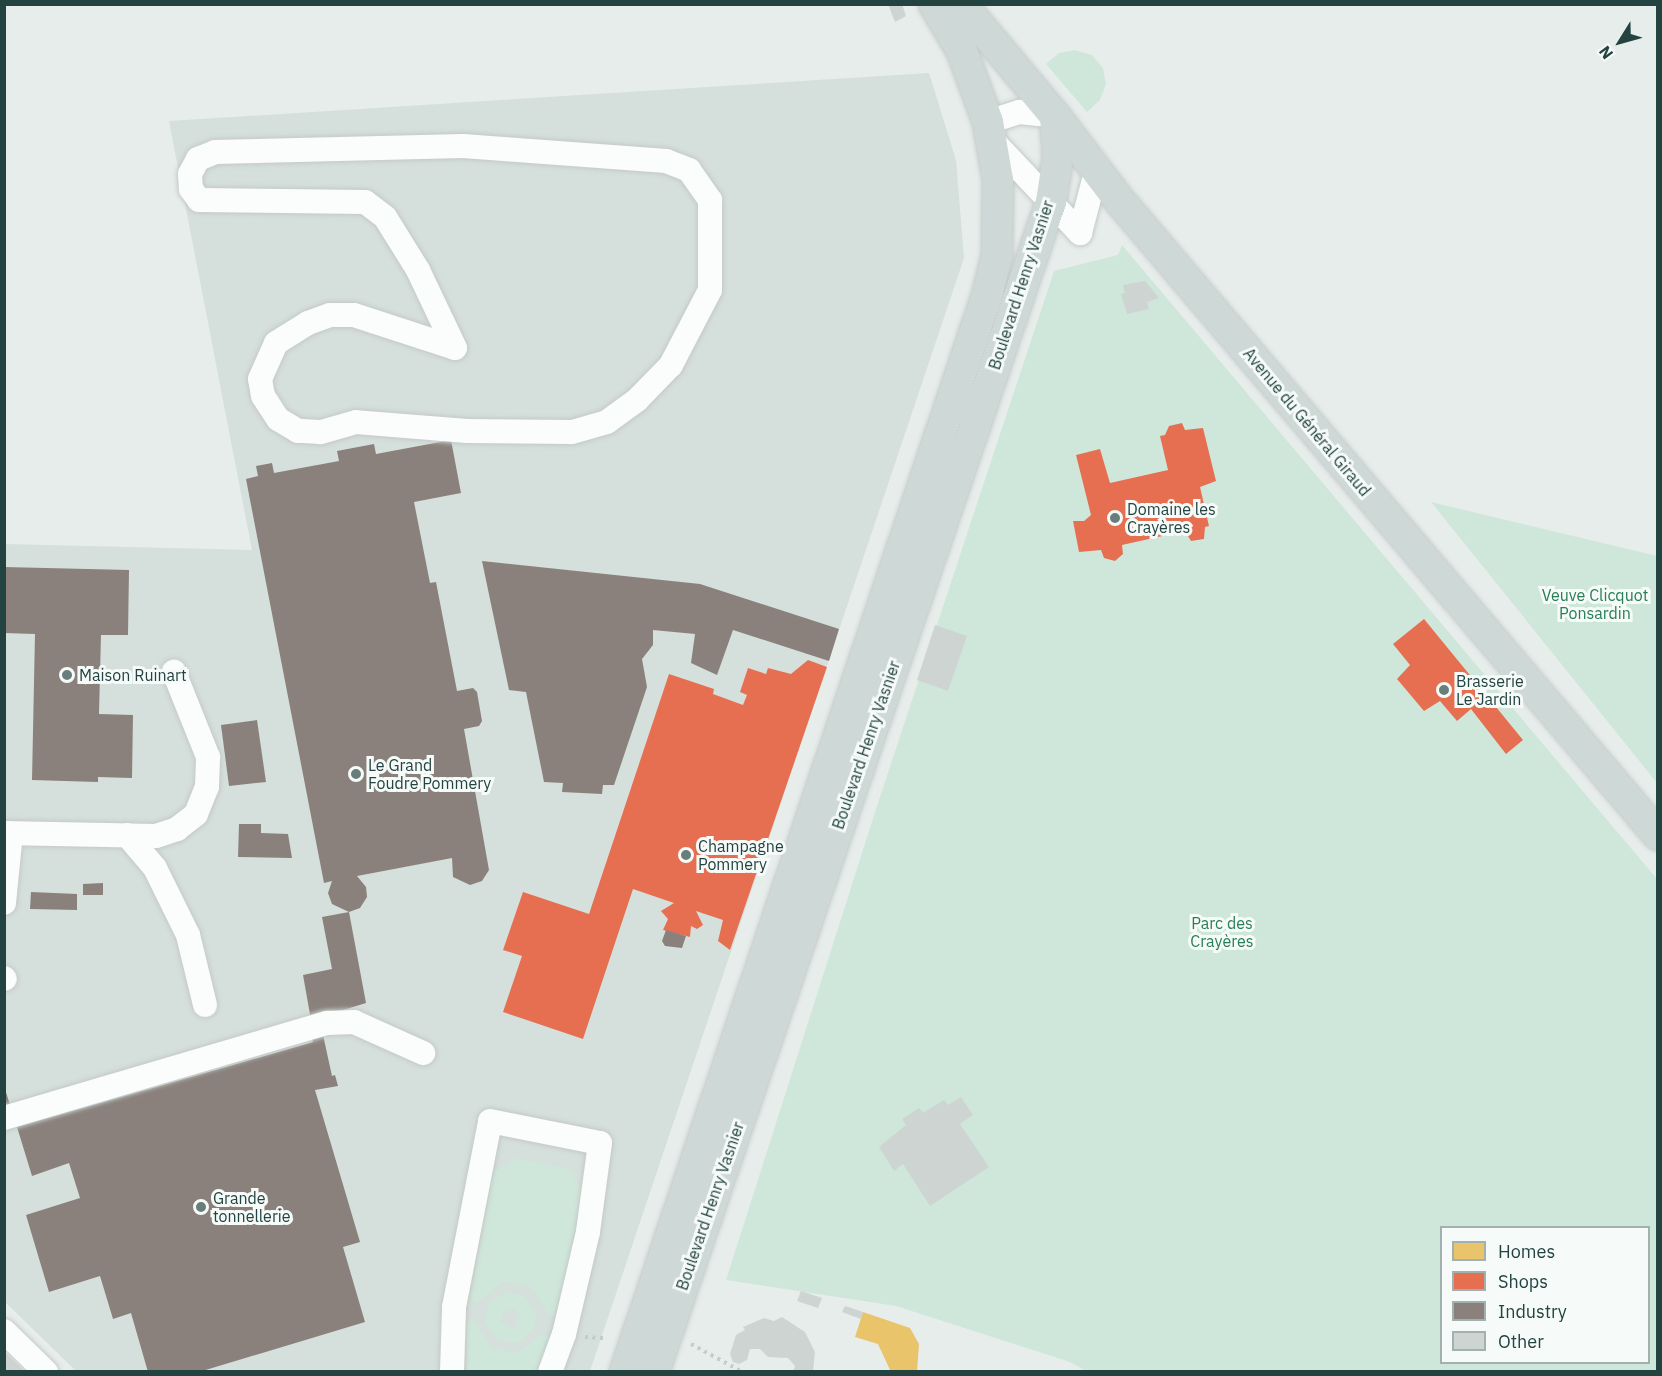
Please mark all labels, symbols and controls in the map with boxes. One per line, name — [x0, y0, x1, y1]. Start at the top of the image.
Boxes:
north arrow — [1590, 12, 1650, 72]
text: N — [1594, 42, 1617, 63]
street label: Boulevard Henry Vasnier — [985, 198, 1057, 372]
street label: Avenue du Général Giraud — [1239, 344, 1375, 500]
place label: Domaine les Crayères — [1127, 499, 1216, 537]
marker: Domaine les Crayères — [1108, 511, 1122, 525]
park label: Veuve Clicquot Ponsardin — [1542, 585, 1648, 623]
street label: Boulevard Henry Vasnier — [828, 658, 904, 832]
place label: Maison Ruinart — [79, 665, 187, 685]
marker: Maison Ruinart — [60, 668, 74, 682]
place label: Brasserie Le Jardin — [1456, 671, 1524, 709]
marker: Brasserie Le Jardin — [1437, 683, 1451, 697]
place label: Le Grand Foudre Pommery — [368, 755, 491, 793]
marker: Le Grand Foudre Pommery — [349, 767, 363, 781]
place label: Champagne Pommery — [698, 836, 784, 874]
marker: Champagne Pommery — [679, 848, 693, 862]
park label: Parc des Crayères — [1190, 913, 1254, 951]
street label: Boulevard Henry Vasnier — [672, 1119, 748, 1293]
place label: Grande tonnellerie — [213, 1188, 291, 1226]
marker: Grande tonnellerie — [194, 1200, 208, 1214]
legend — [1440, 1226, 1650, 1364]
text: Homes — [1498, 1240, 1555, 1263]
text: Shops — [1498, 1270, 1548, 1293]
text: Industry — [1498, 1300, 1567, 1323]
text: Other — [1498, 1330, 1544, 1353]

